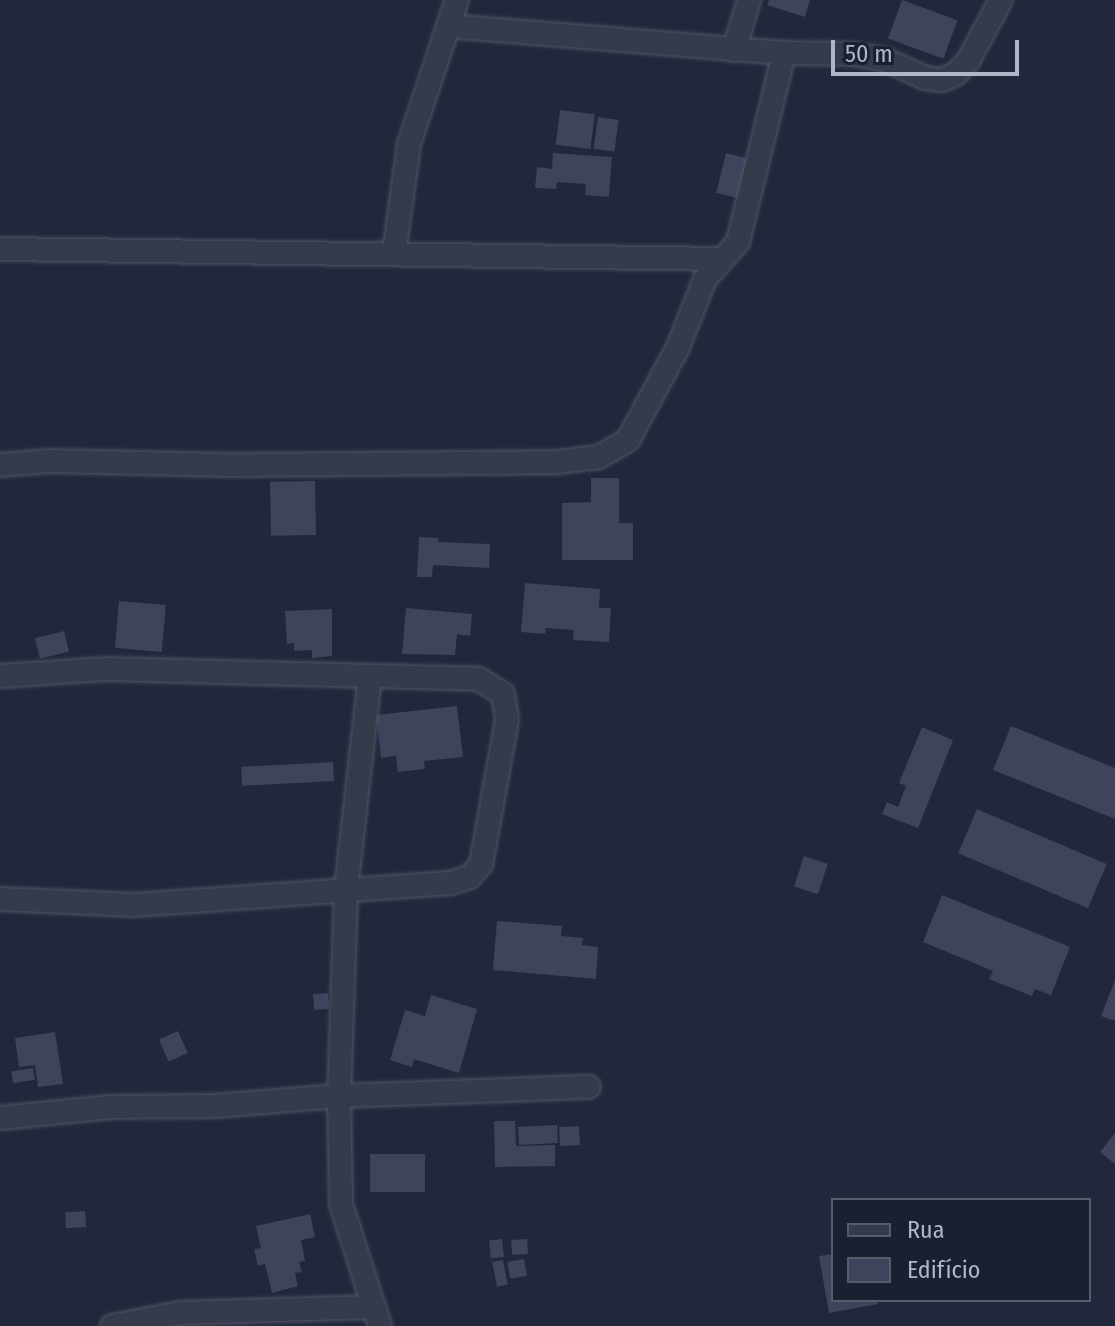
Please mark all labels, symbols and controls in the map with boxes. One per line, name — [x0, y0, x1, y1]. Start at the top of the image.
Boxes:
scale bar — [835, 24, 1023, 74]
text: 50 m — [845, 40, 893, 68]
legend — [831, 1198, 1091, 1302]
text: Rua — [907, 1216, 944, 1244]
text: Edifício — [907, 1256, 980, 1284]

